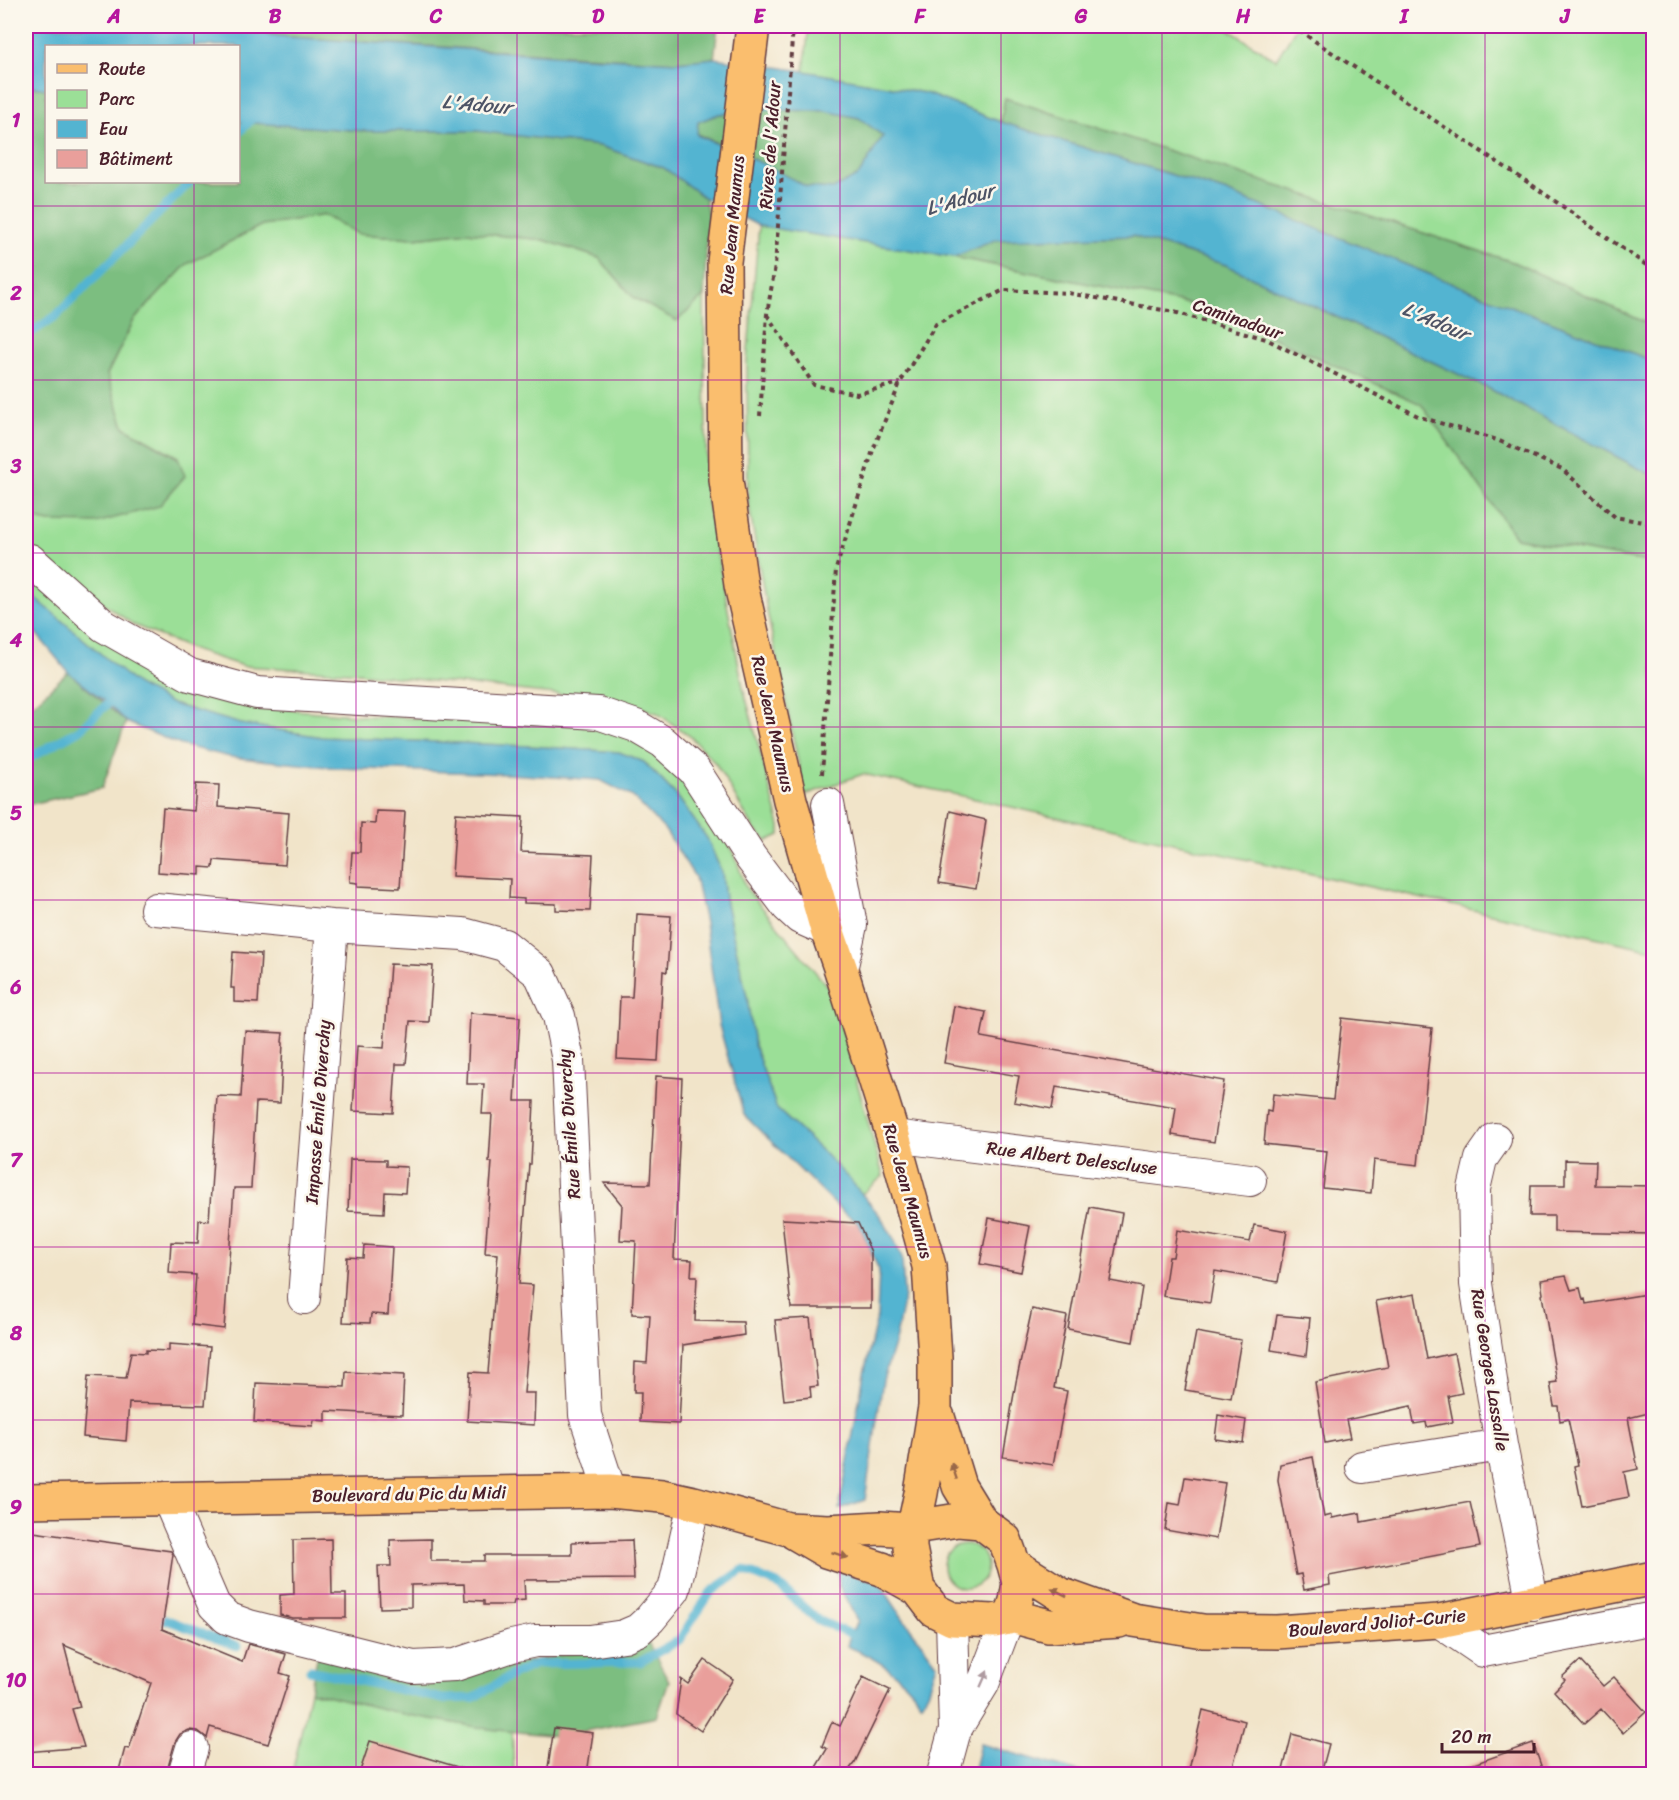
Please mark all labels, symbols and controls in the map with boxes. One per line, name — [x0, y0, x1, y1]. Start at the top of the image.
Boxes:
text: A — [106, 0, 121, 34]
text: B — [269, 0, 282, 34]
text: C — [429, 0, 443, 34]
text: D — [592, 0, 605, 34]
text: E — [753, 0, 766, 34]
text: F — [914, 0, 927, 34]
text: G — [1074, 0, 1088, 34]
text: H — [1235, 0, 1251, 34]
text: I — [1399, 0, 1410, 34]
text: J — [1559, 0, 1571, 34]
legend — [45, 45, 240, 183]
text: Route — [99, 53, 146, 85]
street label: Rives de l'Adour — [750, 78, 791, 210]
text: Parc — [99, 83, 135, 115]
water label: L'Adour — [441, 84, 517, 125]
text: 1 — [12, 103, 21, 138]
text: Eau — [99, 113, 128, 145]
text: Bâtiment — [99, 143, 173, 175]
street label: Rue Jean Maumus — [710, 154, 754, 296]
water label: L'Adour — [922, 172, 1002, 226]
text: 2 — [9, 276, 22, 311]
street label: Caminadour — [1189, 289, 1289, 350]
water label: L'Adour — [1397, 292, 1478, 353]
text: 3 — [10, 449, 22, 484]
text: 4 — [9, 623, 23, 658]
street label: Rue Jean Maumus — [742, 653, 804, 796]
text: 5 — [10, 796, 22, 831]
text: 6 — [9, 970, 22, 1005]
street label: Impasse Émile Diverchy — [296, 1018, 340, 1206]
street label: Rue Émile Diverchy — [548, 1047, 590, 1200]
street label: Rue Jean Maumus — [873, 1120, 943, 1263]
street label: Rue Albert Delescluse — [985, 1132, 1159, 1184]
text: 7 — [10, 1143, 23, 1178]
street label: Rue Georges Lassalle — [1461, 1287, 1519, 1453]
text: 8 — [9, 1316, 23, 1351]
one-way arrow — [949, 1461, 958, 1479]
street label: Boulevard du Pic du Midi — [312, 1476, 507, 1512]
text: 9 — [10, 1490, 22, 1525]
one-way arrow — [831, 1551, 849, 1561]
one-way arrow — [1050, 1587, 1067, 1597]
street label: Boulevard Joliot-Curie — [1287, 1599, 1467, 1647]
text: 10 — [5, 1663, 27, 1698]
one-way arrow — [980, 1670, 989, 1688]
scale bar — [1442, 1716, 1534, 1754]
text: 20 m — [1451, 1721, 1491, 1753]

